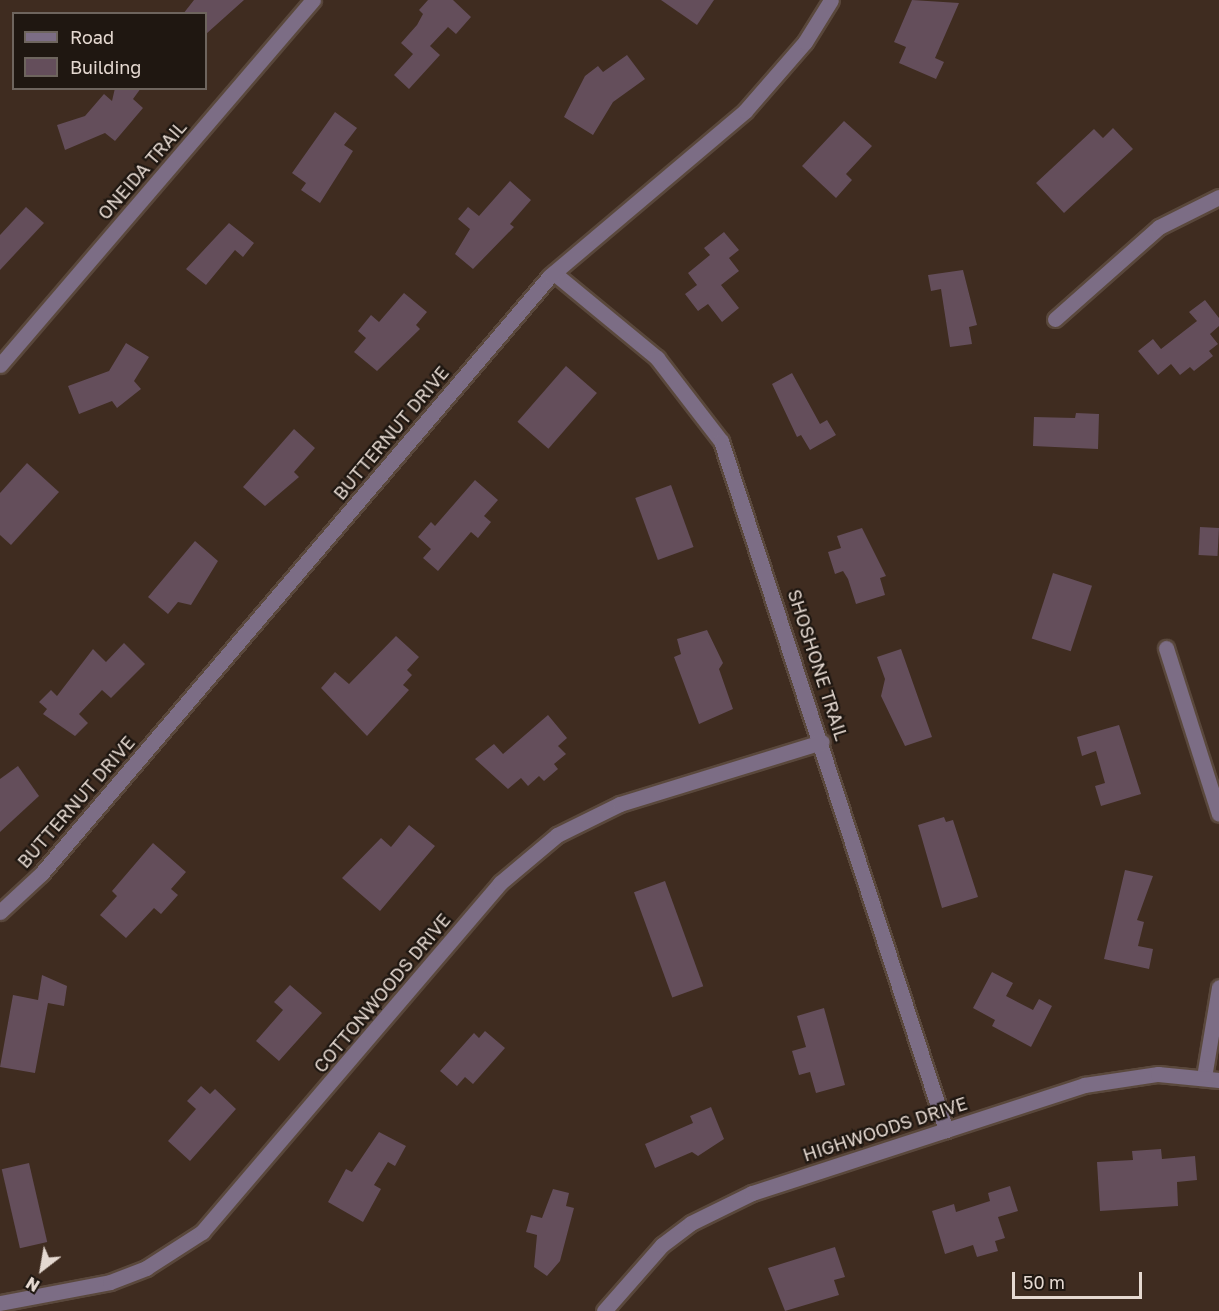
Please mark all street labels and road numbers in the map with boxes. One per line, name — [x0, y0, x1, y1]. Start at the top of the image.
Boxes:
street label: ONEIDA TRAIL — [93, 116, 191, 224]
street label: BUTTERNUT DRIVE — [329, 362, 453, 504]
street label: SHOSHONE TRAIL — [783, 587, 853, 743]
street label: BUTTERNUT DRIVE — [13, 732, 139, 872]
street label: COTTONWOODS DRIVE — [309, 909, 455, 1077]
street label: HIGHWOODS DRIVE — [800, 1092, 970, 1166]

